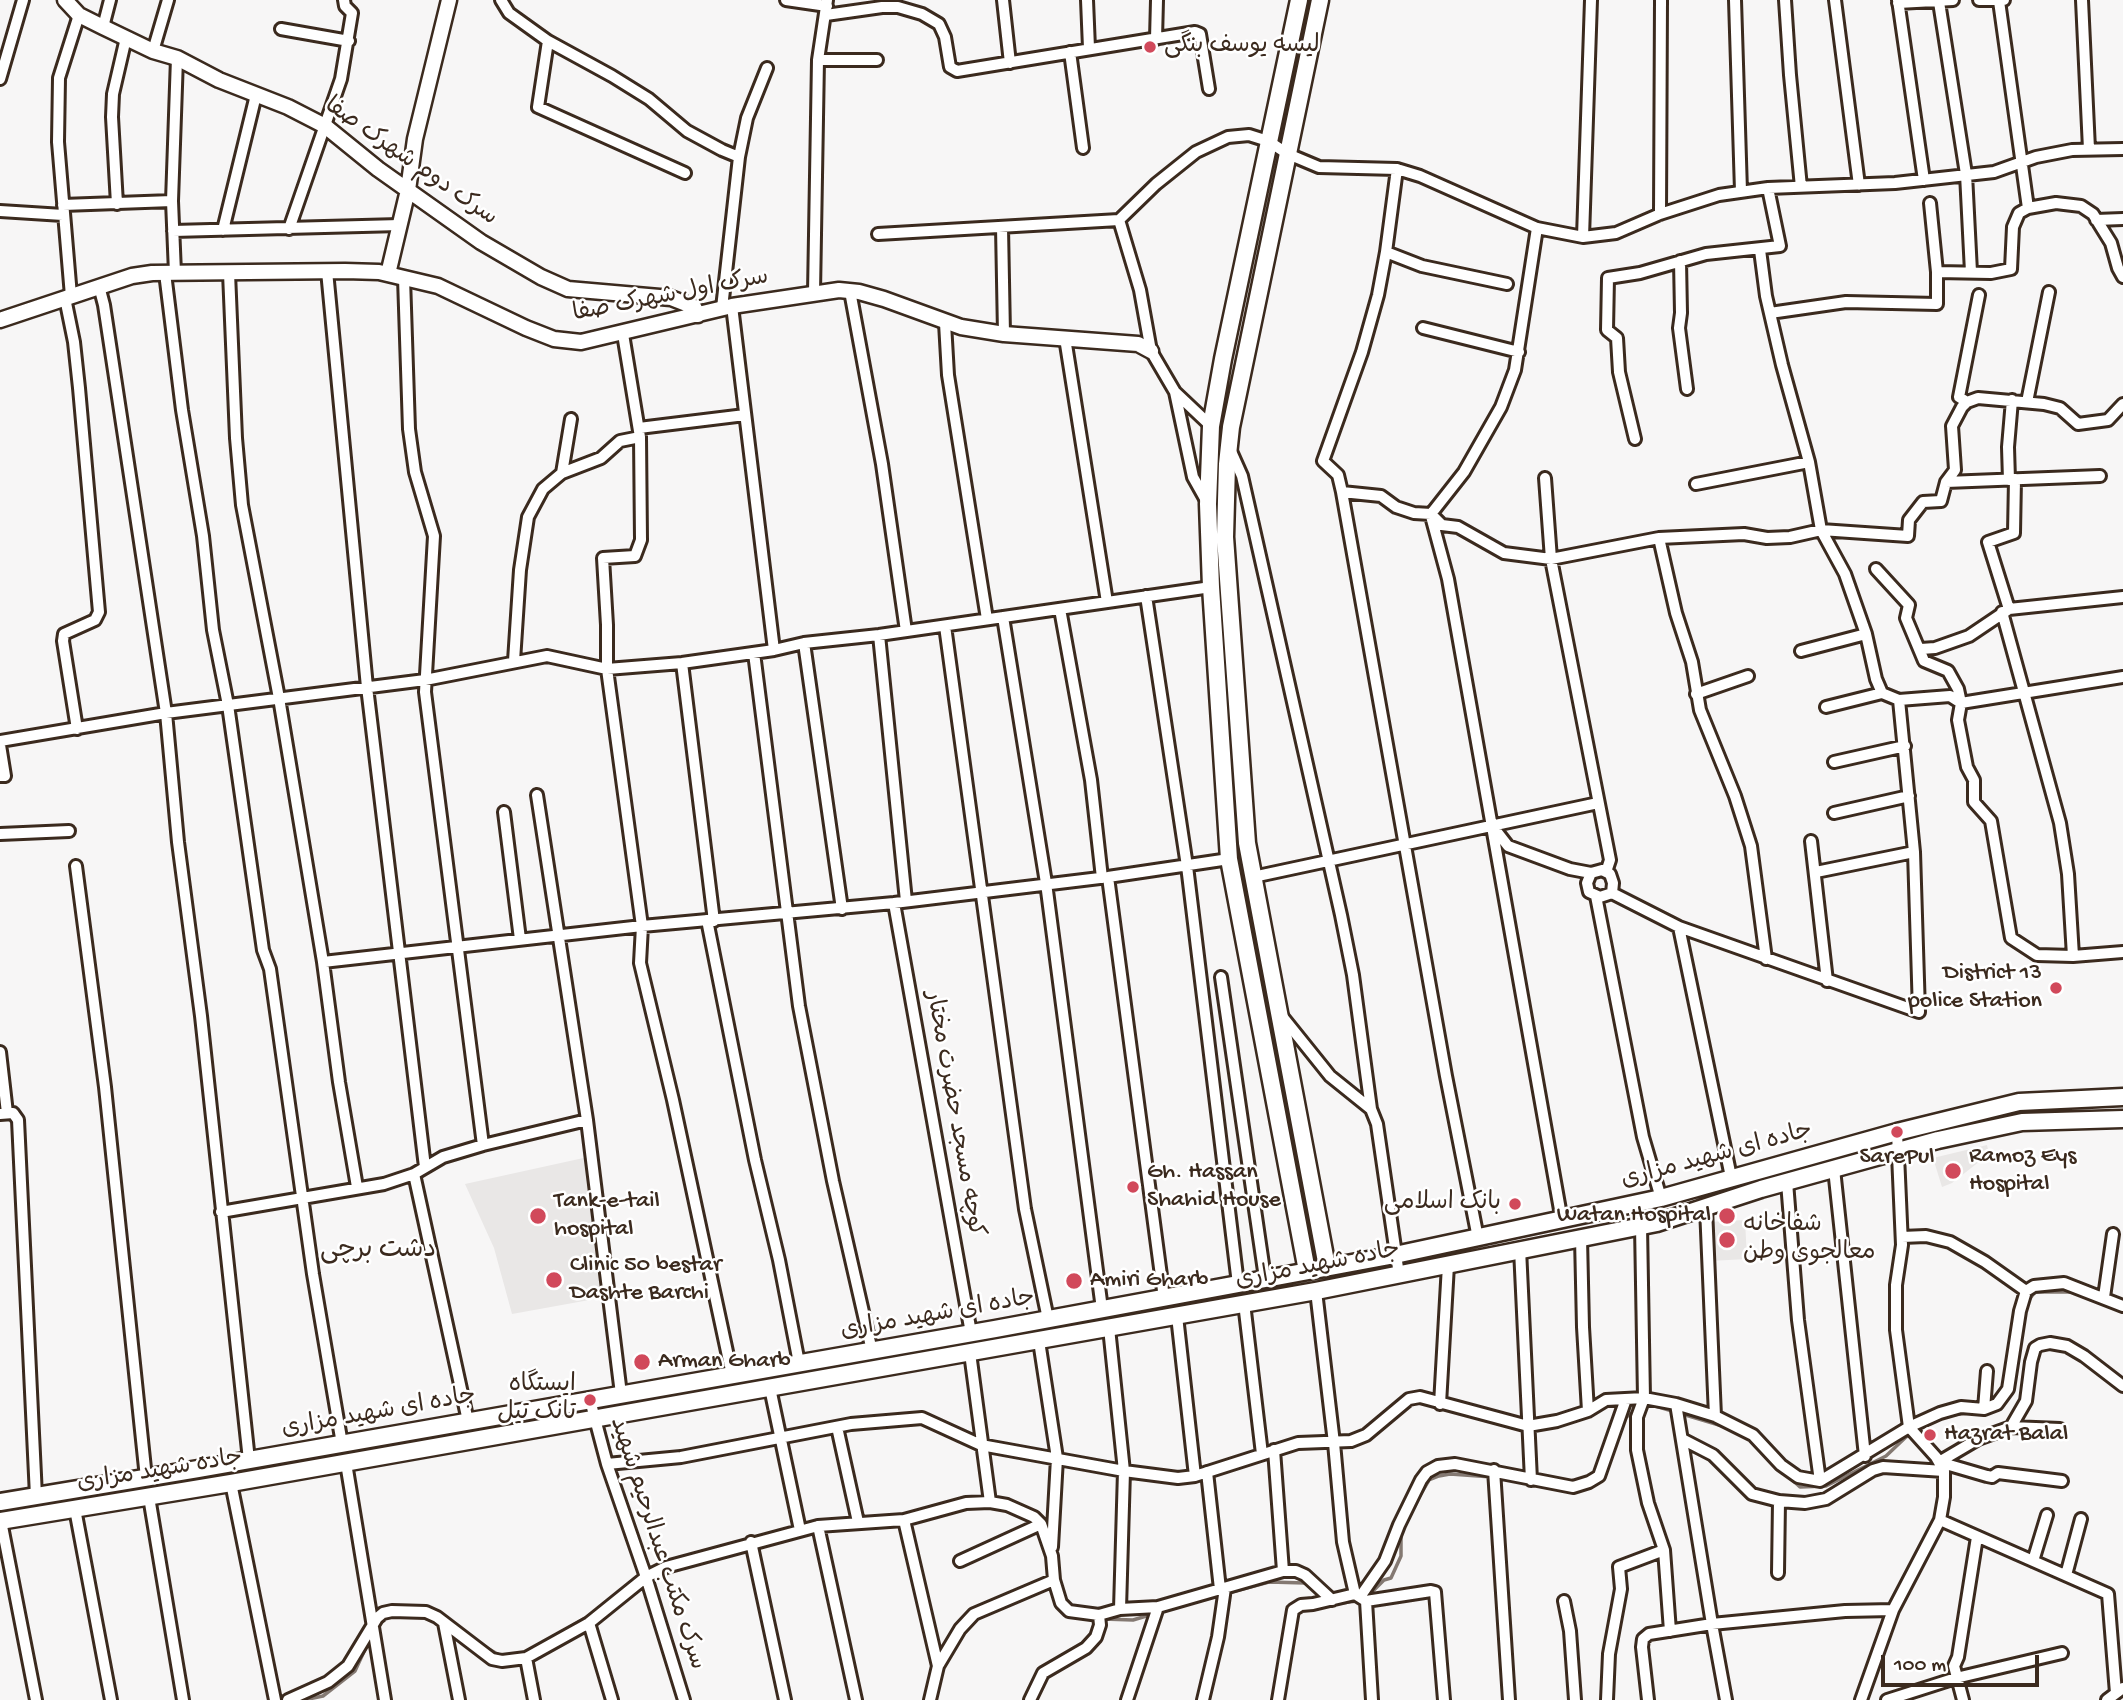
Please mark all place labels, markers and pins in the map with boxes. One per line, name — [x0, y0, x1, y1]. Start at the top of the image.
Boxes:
place label: لیسه یوسف بنگی — [1164, 33, 1320, 61]
marker: لیسه یوسف بنگی — [1142, 39, 1158, 55]
place label: District 13 police Station — [1908, 960, 2042, 1016]
marker: District 13 police Station — [2048, 980, 2064, 996]
marker: SarePul — [1889, 1124, 1905, 1140]
place label: Ramoz Eys Hospital — [1969, 1143, 2076, 1199]
place label: SarePul — [1859, 1144, 1935, 1172]
place label: Gh. Hassan Shahid House — [1147, 1159, 1281, 1215]
marker: Ramoz Eys Hospital — [1943, 1161, 1963, 1181]
marker: Gh. Hassan Shahid House — [1125, 1179, 1141, 1195]
place label: Tank-e-tail hospital — [554, 1188, 660, 1244]
place label: بانک اسلامی — [1384, 1190, 1501, 1218]
marker: بانک اسلامی — [1507, 1196, 1523, 1212]
place label: Watan Hospital — [1557, 1202, 1711, 1230]
marker: Tank-e-tail hospital — [528, 1206, 548, 1226]
marker: Watan Hospital — [1717, 1206, 1737, 1226]
place label: شفاخانه معالجوی وطن — [1743, 1212, 1876, 1268]
marker: شفاخانه معالجوی وطن — [1717, 1230, 1737, 1250]
place label: Clinic 50 bestar Dashte Barchi — [570, 1252, 721, 1308]
place label: Amiri Gharb — [1090, 1267, 1208, 1295]
marker: Clinic 50 bestar Dashte Barchi — [544, 1270, 564, 1290]
marker: Amiri Gharb — [1064, 1271, 1084, 1291]
place label: Arman Gharb — [658, 1348, 791, 1376]
marker: Arman Gharb — [632, 1352, 652, 1372]
place label: ایستگاه تانک تیل — [497, 1372, 576, 1428]
marker: ایستگاه تانک تیل — [582, 1392, 598, 1408]
place label: Hazrat Balal — [1944, 1421, 2068, 1449]
marker: Hazrat Balal — [1922, 1427, 1938, 1443]

